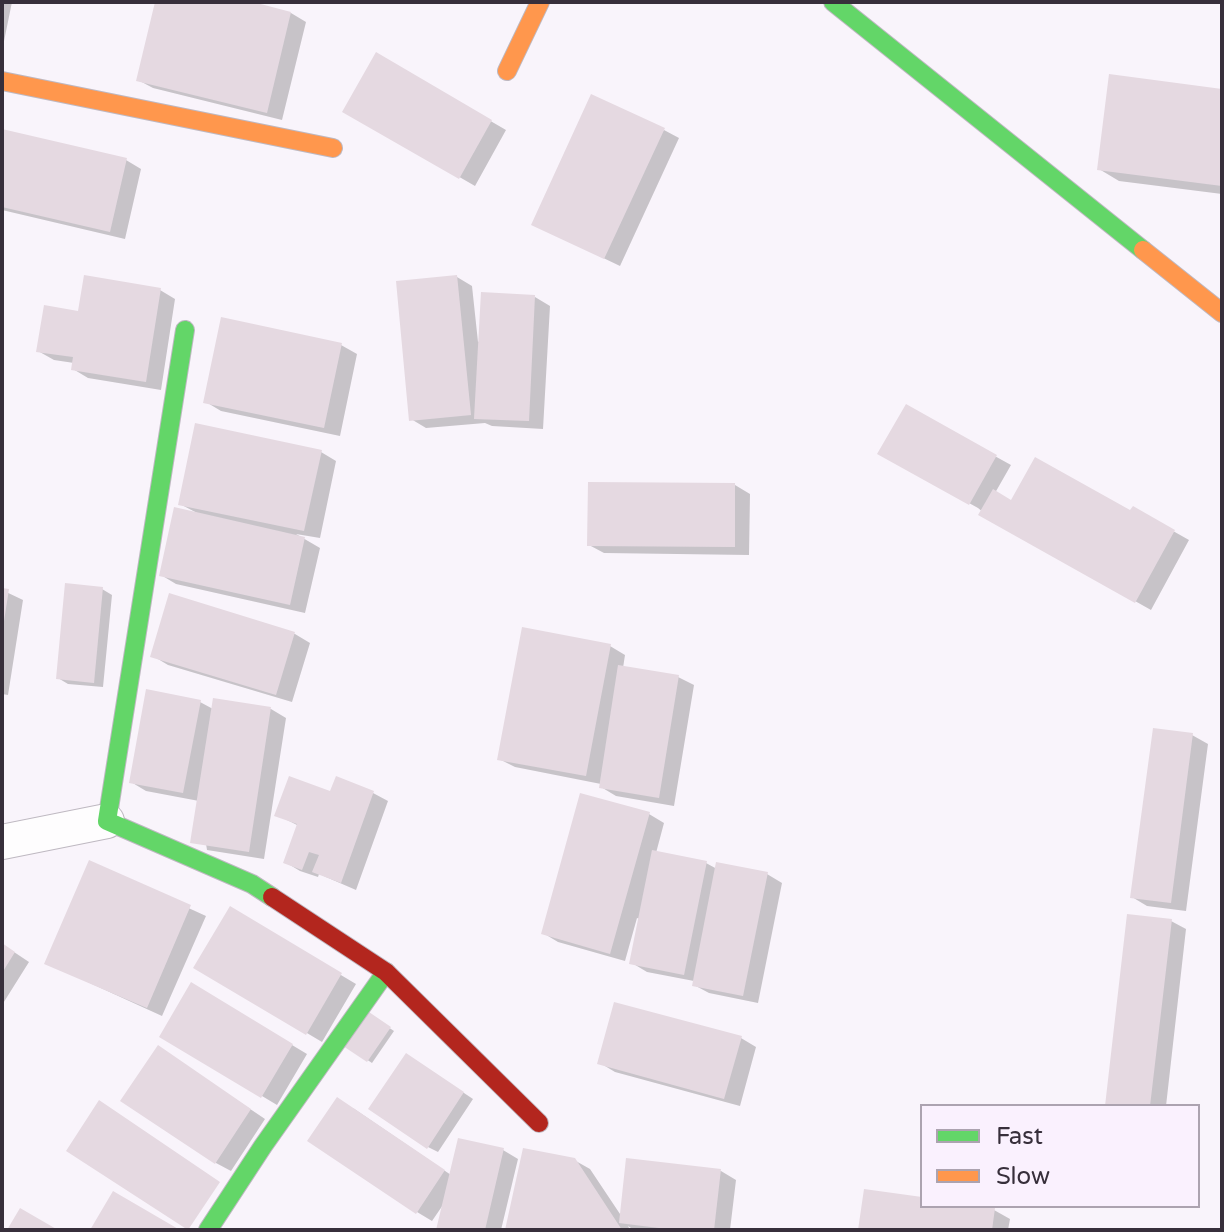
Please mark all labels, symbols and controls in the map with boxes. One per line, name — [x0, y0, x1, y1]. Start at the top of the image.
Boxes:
legend — [920, 1104, 1200, 1208]
text: Fast — [996, 1122, 1043, 1151]
text: Slow — [996, 1162, 1050, 1191]

